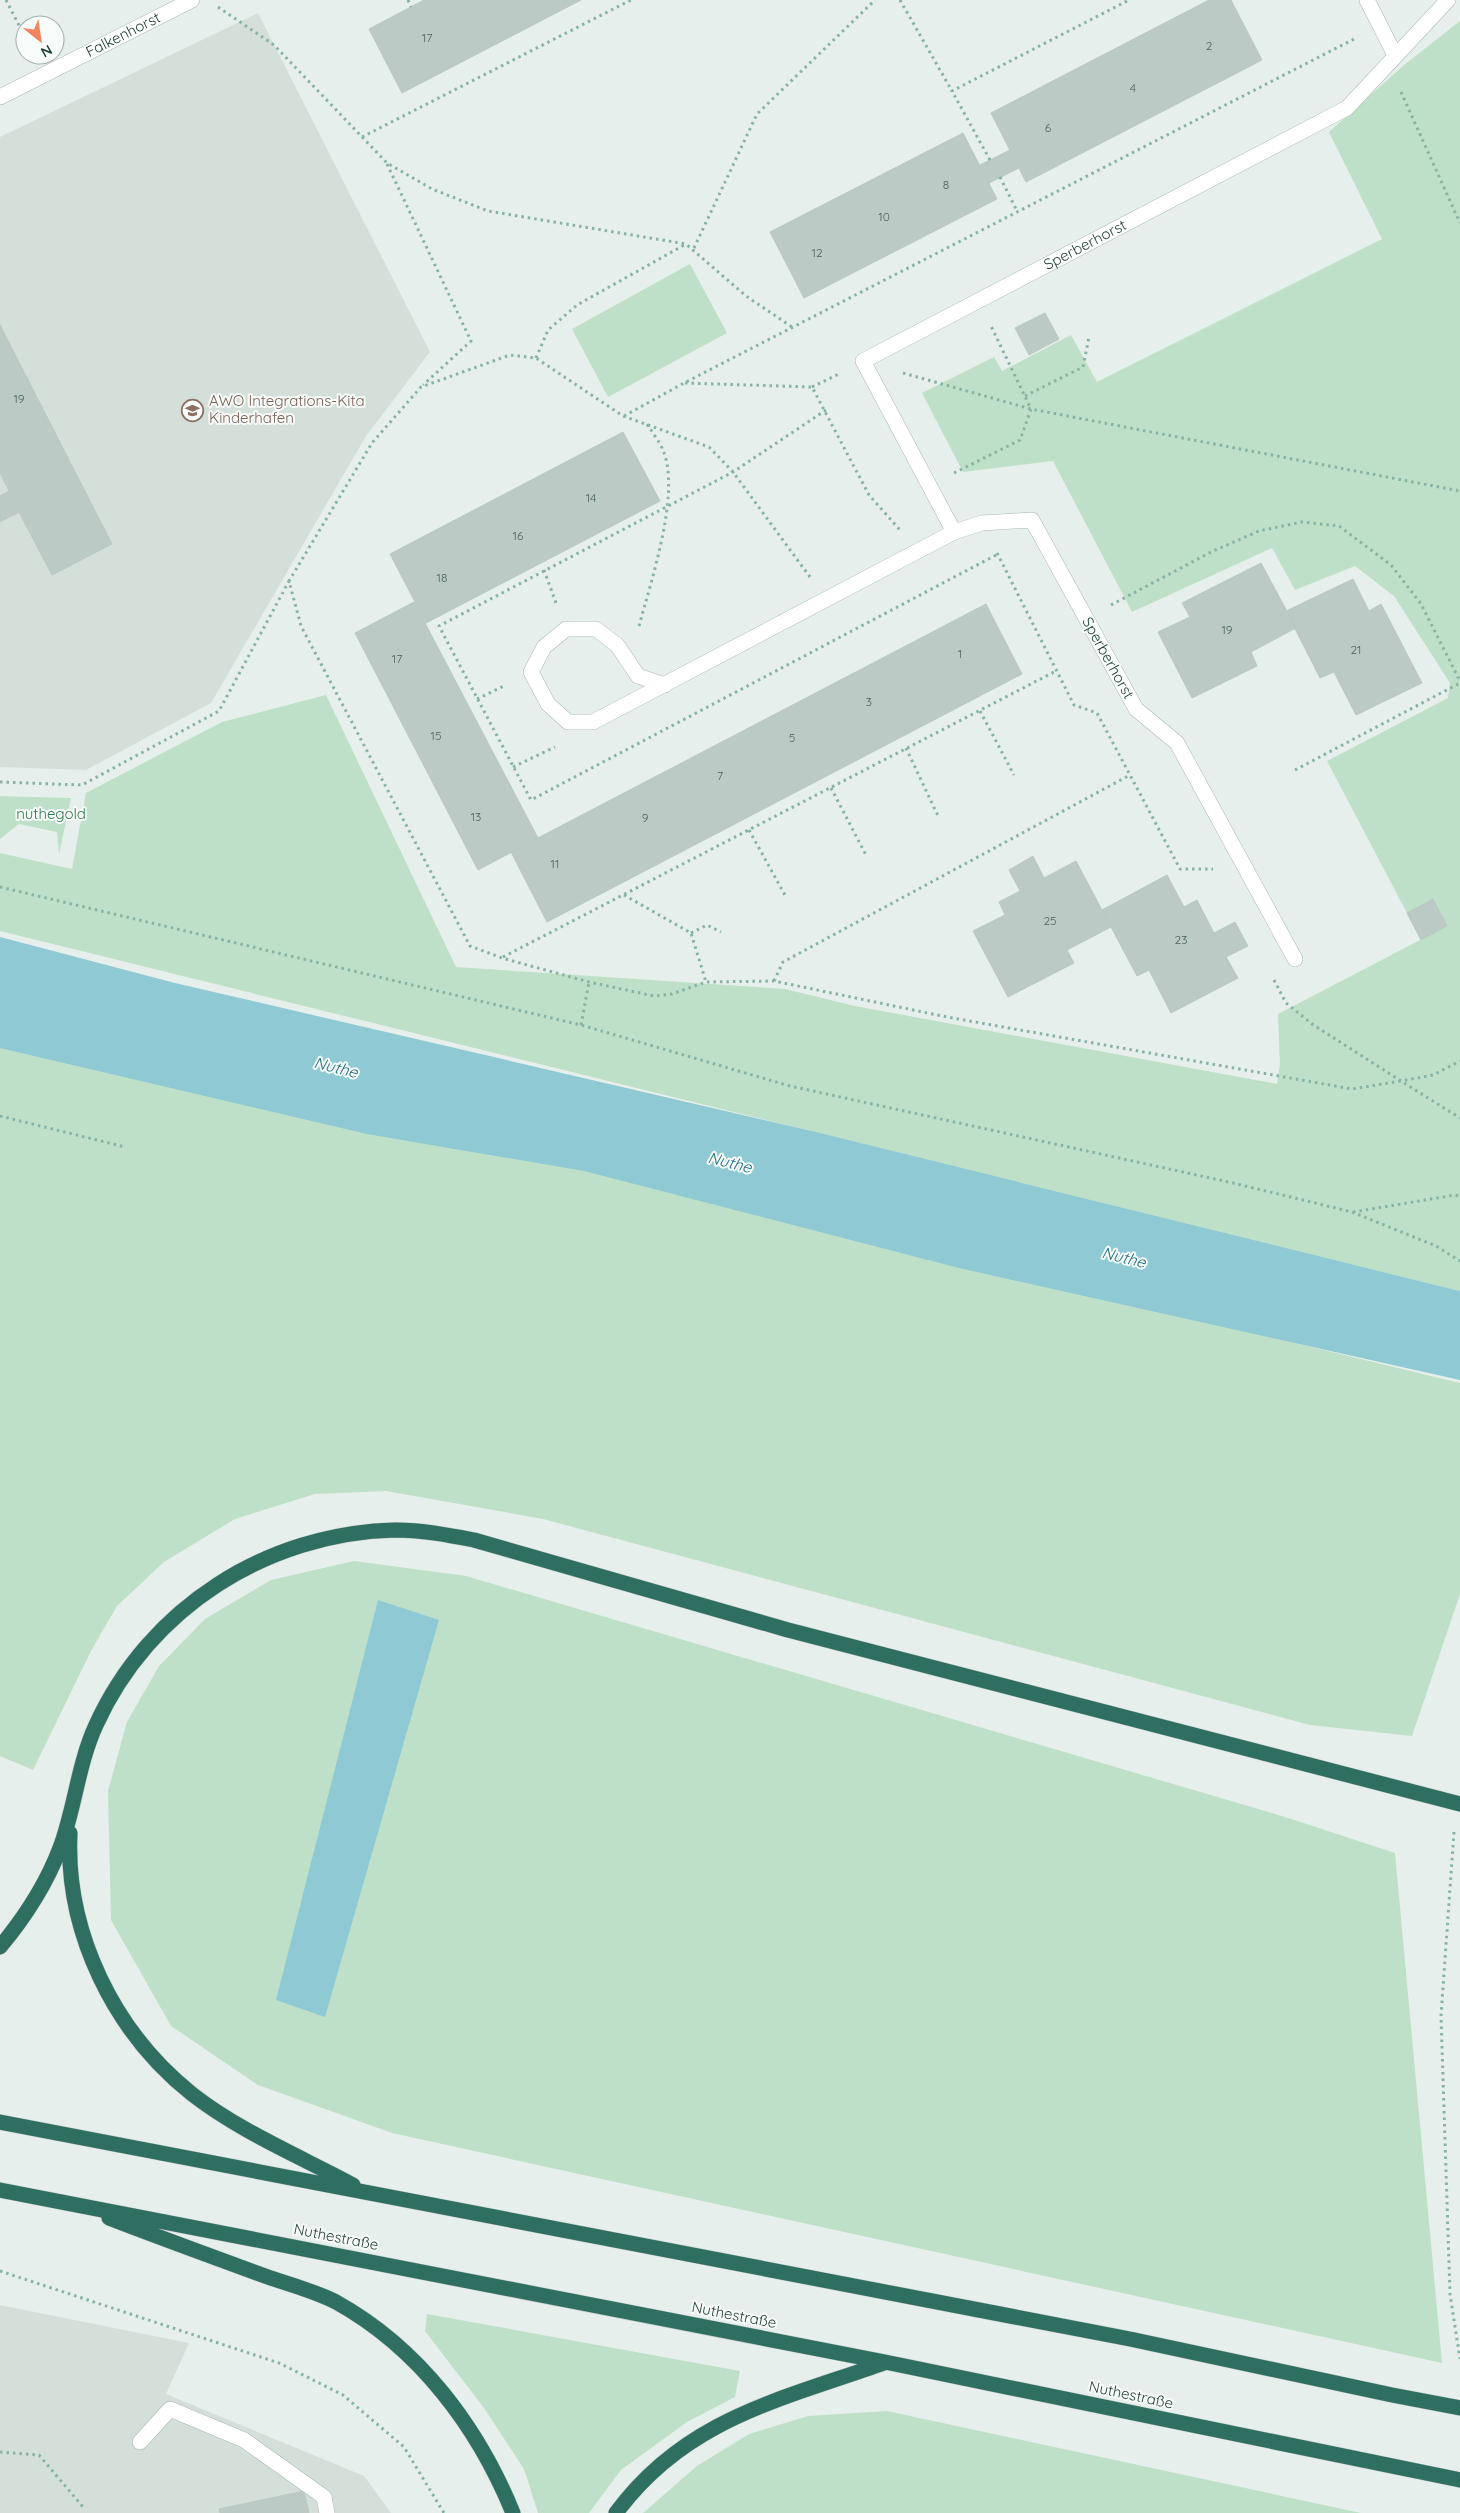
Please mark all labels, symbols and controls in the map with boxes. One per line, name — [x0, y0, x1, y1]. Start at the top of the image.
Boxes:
street label: Falkenhorst — [82, 8, 163, 61]
north arrow — [15, 15, 65, 65]
house number: 17 — [422, 30, 432, 45]
house number: 2 — [1206, 38, 1213, 53]
text: N — [38, 41, 55, 62]
house number: 4 — [1130, 80, 1136, 95]
house number: 6 — [1045, 120, 1052, 135]
house number: 8 — [943, 177, 949, 192]
house number: 10 — [878, 209, 890, 224]
street label: Sperberhorst — [1040, 215, 1130, 274]
house number: 12 — [811, 245, 823, 260]
house number: 19 — [13, 391, 25, 406]
place label: AWO Integrations-Kita Kinderhafen — [209, 391, 365, 427]
school or university icon: AWO Integrations-Kita Kinderhafen — [181, 398, 205, 422]
house number: 14 — [586, 490, 596, 505]
house number: 16 — [513, 528, 524, 543]
house number: 18 — [437, 570, 447, 585]
street label: Sperberhorst — [1078, 614, 1139, 702]
house number: 19 — [1221, 622, 1233, 637]
house number: 21 — [1350, 642, 1362, 657]
house number: 1 — [958, 646, 962, 661]
house number: 17 — [392, 651, 402, 666]
house number: 3 — [866, 694, 872, 709]
house number: 15 — [431, 728, 441, 743]
house number: 5 — [789, 730, 795, 745]
house number: 7 — [717, 768, 723, 783]
park label: nuthegold — [16, 804, 86, 823]
house number: 13 — [471, 809, 481, 824]
house number: 9 — [642, 810, 649, 825]
house number: 11 — [551, 856, 559, 871]
house number: 25 — [1043, 913, 1057, 928]
house number: 23 — [1175, 932, 1187, 947]
water label: Nuthe — [312, 1052, 361, 1082]
water label: Nuthe — [706, 1147, 755, 1177]
water label: Nuthe — [1100, 1242, 1149, 1272]
street label: Nuthestraße — [292, 2219, 380, 2254]
street label: Nuthestraße — [690, 2297, 778, 2332]
street label: Nuthestraße — [1087, 2376, 1175, 2413]

